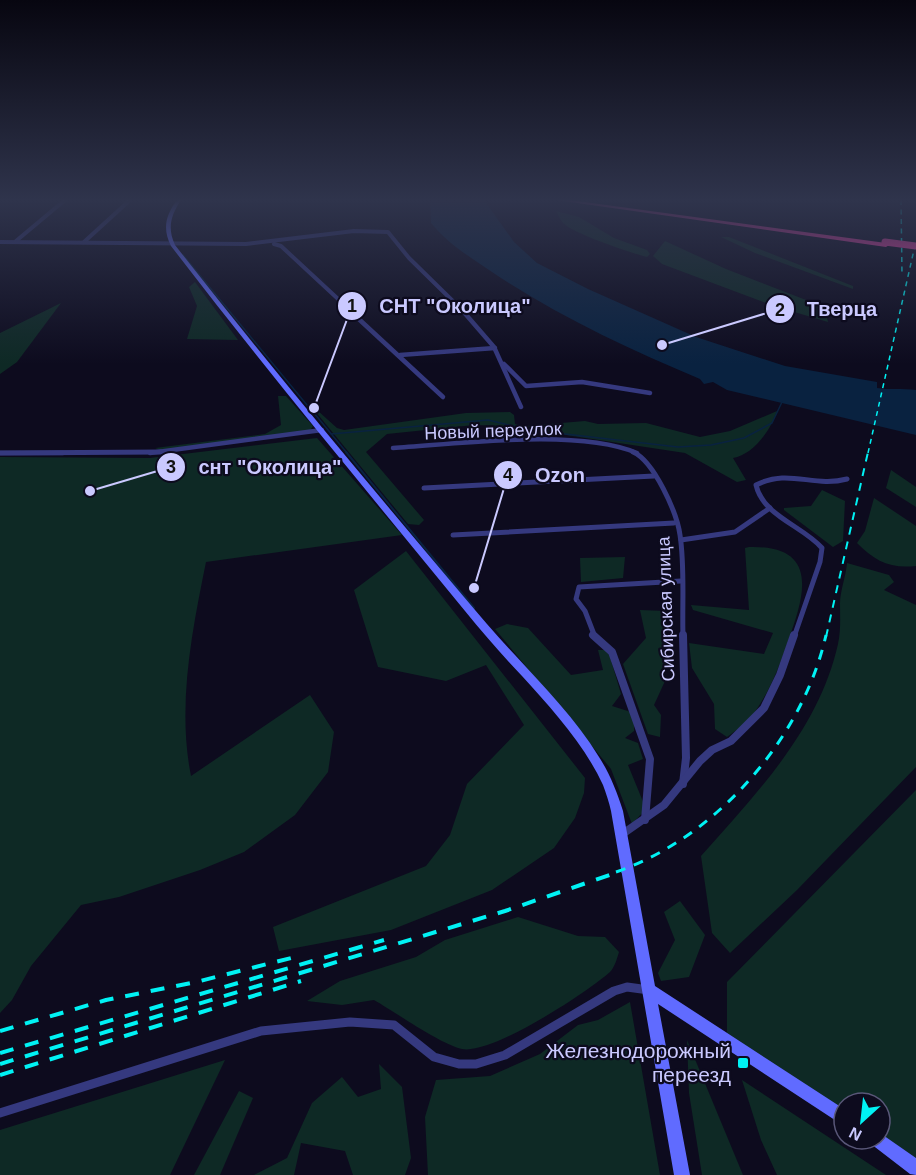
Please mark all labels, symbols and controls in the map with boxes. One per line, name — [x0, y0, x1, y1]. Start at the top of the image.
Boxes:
callout: СНТ "Околица" — [337, 287, 543, 325]
callout: Тверца — [765, 290, 890, 328]
text: СНТ "Околица" — [379, 295, 531, 317]
text: 1 — [347, 296, 357, 316]
text: Тверца — [807, 298, 878, 320]
text: 2 — [775, 300, 785, 320]
street label: Новый переулок — [424, 419, 562, 443]
callout: снт "Околица" — [156, 448, 353, 486]
text: снт "Околица" — [198, 456, 342, 478]
callout: Ozon — [493, 456, 597, 494]
text: 3 — [166, 457, 176, 477]
text: Ozon — [535, 464, 585, 486]
text: 4 — [503, 465, 513, 485]
street label: Сибирская улица — [653, 535, 679, 682]
place label: Железнодорожный переезд — [545, 1039, 731, 1086]
marker: Железнодорожный переезд — [736, 1056, 750, 1070]
north arrow — [832, 1091, 892, 1151]
text: N — [846, 1124, 864, 1144]

